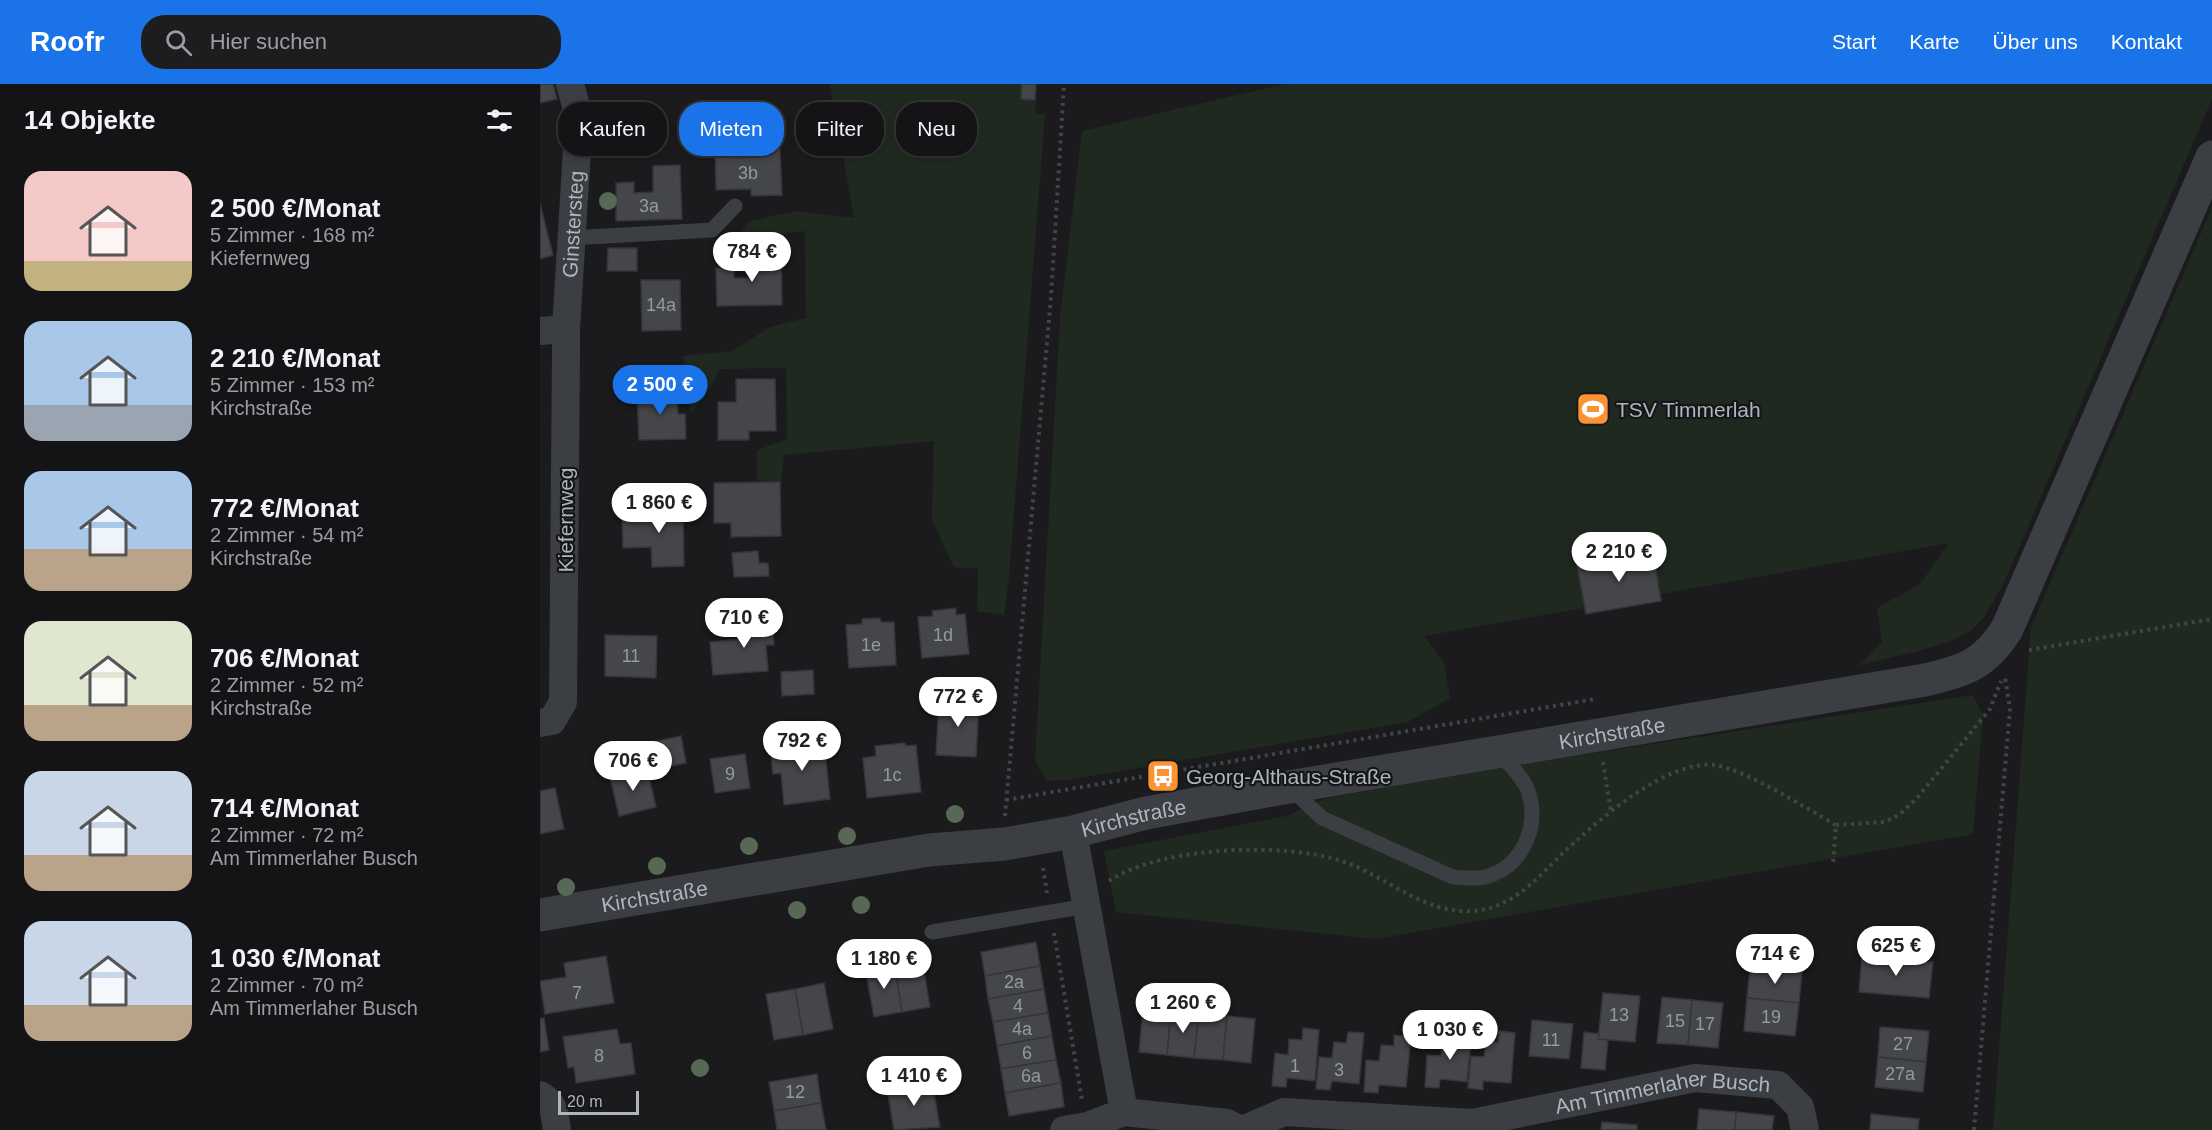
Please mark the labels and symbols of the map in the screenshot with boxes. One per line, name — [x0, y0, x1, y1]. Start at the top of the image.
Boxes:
house number: 3b — [738, 163, 758, 183]
street label: Ginstersteg — [558, 170, 587, 279]
house number: 3a — [639, 196, 660, 216]
pin: 784 € — [710, 232, 794, 283]
house number: 14a — [646, 295, 677, 315]
pin: 2 500 € — [605, 365, 715, 416]
sports icon: TSV Timmerlah — [1575, 391, 1611, 427]
place label: TSV Timmerlah — [1616, 398, 1761, 421]
street label: Kiefernweg — [554, 467, 577, 573]
pin: 1 860 € — [604, 483, 714, 534]
pin: 2 210 € — [1564, 532, 1674, 583]
pin: 710 € — [702, 598, 786, 649]
house number: 1d — [933, 625, 953, 645]
house number: 1e — [861, 635, 881, 655]
house number: 11 — [622, 646, 640, 666]
pin: 772 € — [916, 677, 1000, 728]
street label: Kirchstraße — [1557, 712, 1667, 753]
pin: 792 € — [760, 721, 844, 772]
pin: 706 € — [591, 741, 675, 792]
bus stop icon: Georg-Althaus-Straße — [1145, 758, 1181, 794]
house number: 9 — [725, 764, 735, 784]
house number: 1c — [882, 765, 902, 785]
place label: Georg-Althaus-Straße — [1186, 765, 1391, 788]
street label: Kirchstraße — [1078, 794, 1188, 841]
street label: Kirchstraße — [600, 876, 709, 916]
pin: 625 € — [1854, 926, 1938, 977]
pin: 714 € — [1733, 934, 1817, 985]
pin: 1 180 € — [829, 939, 939, 990]
house number: 2a — [1004, 972, 1025, 992]
house number: 7 — [572, 983, 582, 1003]
pin: 1 260 € — [1128, 983, 1238, 1034]
house number: 4 — [1013, 996, 1023, 1016]
house number: 13 — [1609, 1005, 1629, 1025]
house number: 19 — [1761, 1007, 1781, 1027]
pin: 1 030 € — [1395, 1010, 1505, 1061]
house number: 15 — [1665, 1011, 1685, 1031]
house number: 17 — [1695, 1014, 1715, 1034]
house number: 4a — [1012, 1019, 1033, 1039]
house number: 11 — [1542, 1030, 1560, 1050]
house number: 27 — [1893, 1034, 1913, 1054]
house number: 6 — [1022, 1043, 1032, 1063]
house number: 8 — [594, 1046, 604, 1066]
pin: 1 410 € — [859, 1056, 969, 1107]
house number: 1 — [1290, 1056, 1300, 1076]
house number: 3 — [1334, 1060, 1344, 1080]
house number: 27a — [1885, 1064, 1916, 1084]
house number: 6a — [1021, 1066, 1042, 1086]
street label: Am Timmerlaher Busch — [1553, 1066, 1771, 1117]
house number: 12 — [785, 1082, 805, 1102]
scale bar — [558, 1088, 639, 1116]

